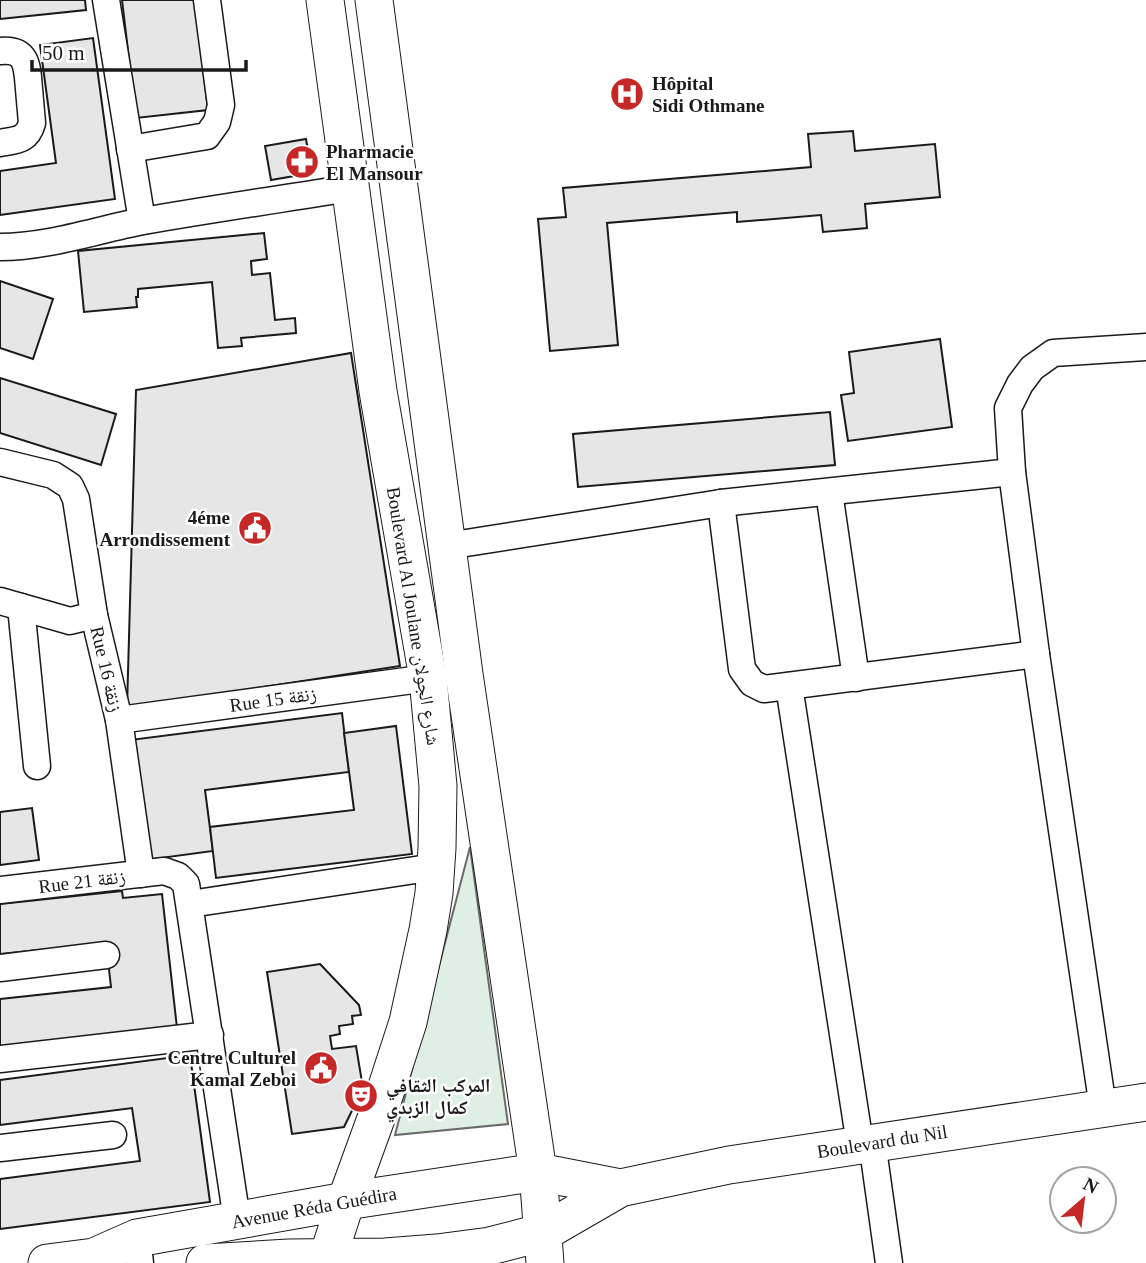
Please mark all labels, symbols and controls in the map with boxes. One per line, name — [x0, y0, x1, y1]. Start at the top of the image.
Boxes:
scale bar — [32, 28, 245, 72]
text: 50 m — [42, 41, 85, 65]
place label: Hôpital Sidi Othmane — [652, 73, 764, 116]
hospital icon: Hôpital Sidi Othmane — [608, 75, 646, 113]
place label: Pharmacie El Mansour — [326, 141, 423, 184]
pharmacy icon: Pharmacie El Mansour — [283, 143, 321, 181]
street label: Boulevard Al Joulane شارع الجولان — [382, 485, 444, 747]
place label: 4éme Arrondissement — [99, 507, 231, 550]
public building icon: 4éme Arrondissement — [236, 509, 274, 547]
street label: Rue 16 زنقة — [85, 624, 127, 714]
street label: Rue 15 زنقة — [228, 683, 318, 717]
street label: Rue 21 زنقة — [37, 866, 127, 898]
place label: Centre Culturel Kamal Zeboi — [167, 1047, 296, 1090]
public building icon: Centre Culturel Kamal Zeboi — [302, 1049, 340, 1087]
place label: المركب الثقافي كمال الزبدي — [386, 1075, 490, 1123]
theatre icon: المركب الثقافي كمال الزبدي — [342, 1077, 380, 1115]
street label: Boulevard du Nil — [815, 1121, 949, 1162]
north arrow — [1048, 1165, 1118, 1235]
text: N — [1080, 1173, 1102, 1198]
street label: Avenue Réda Guédira — [230, 1183, 399, 1232]

